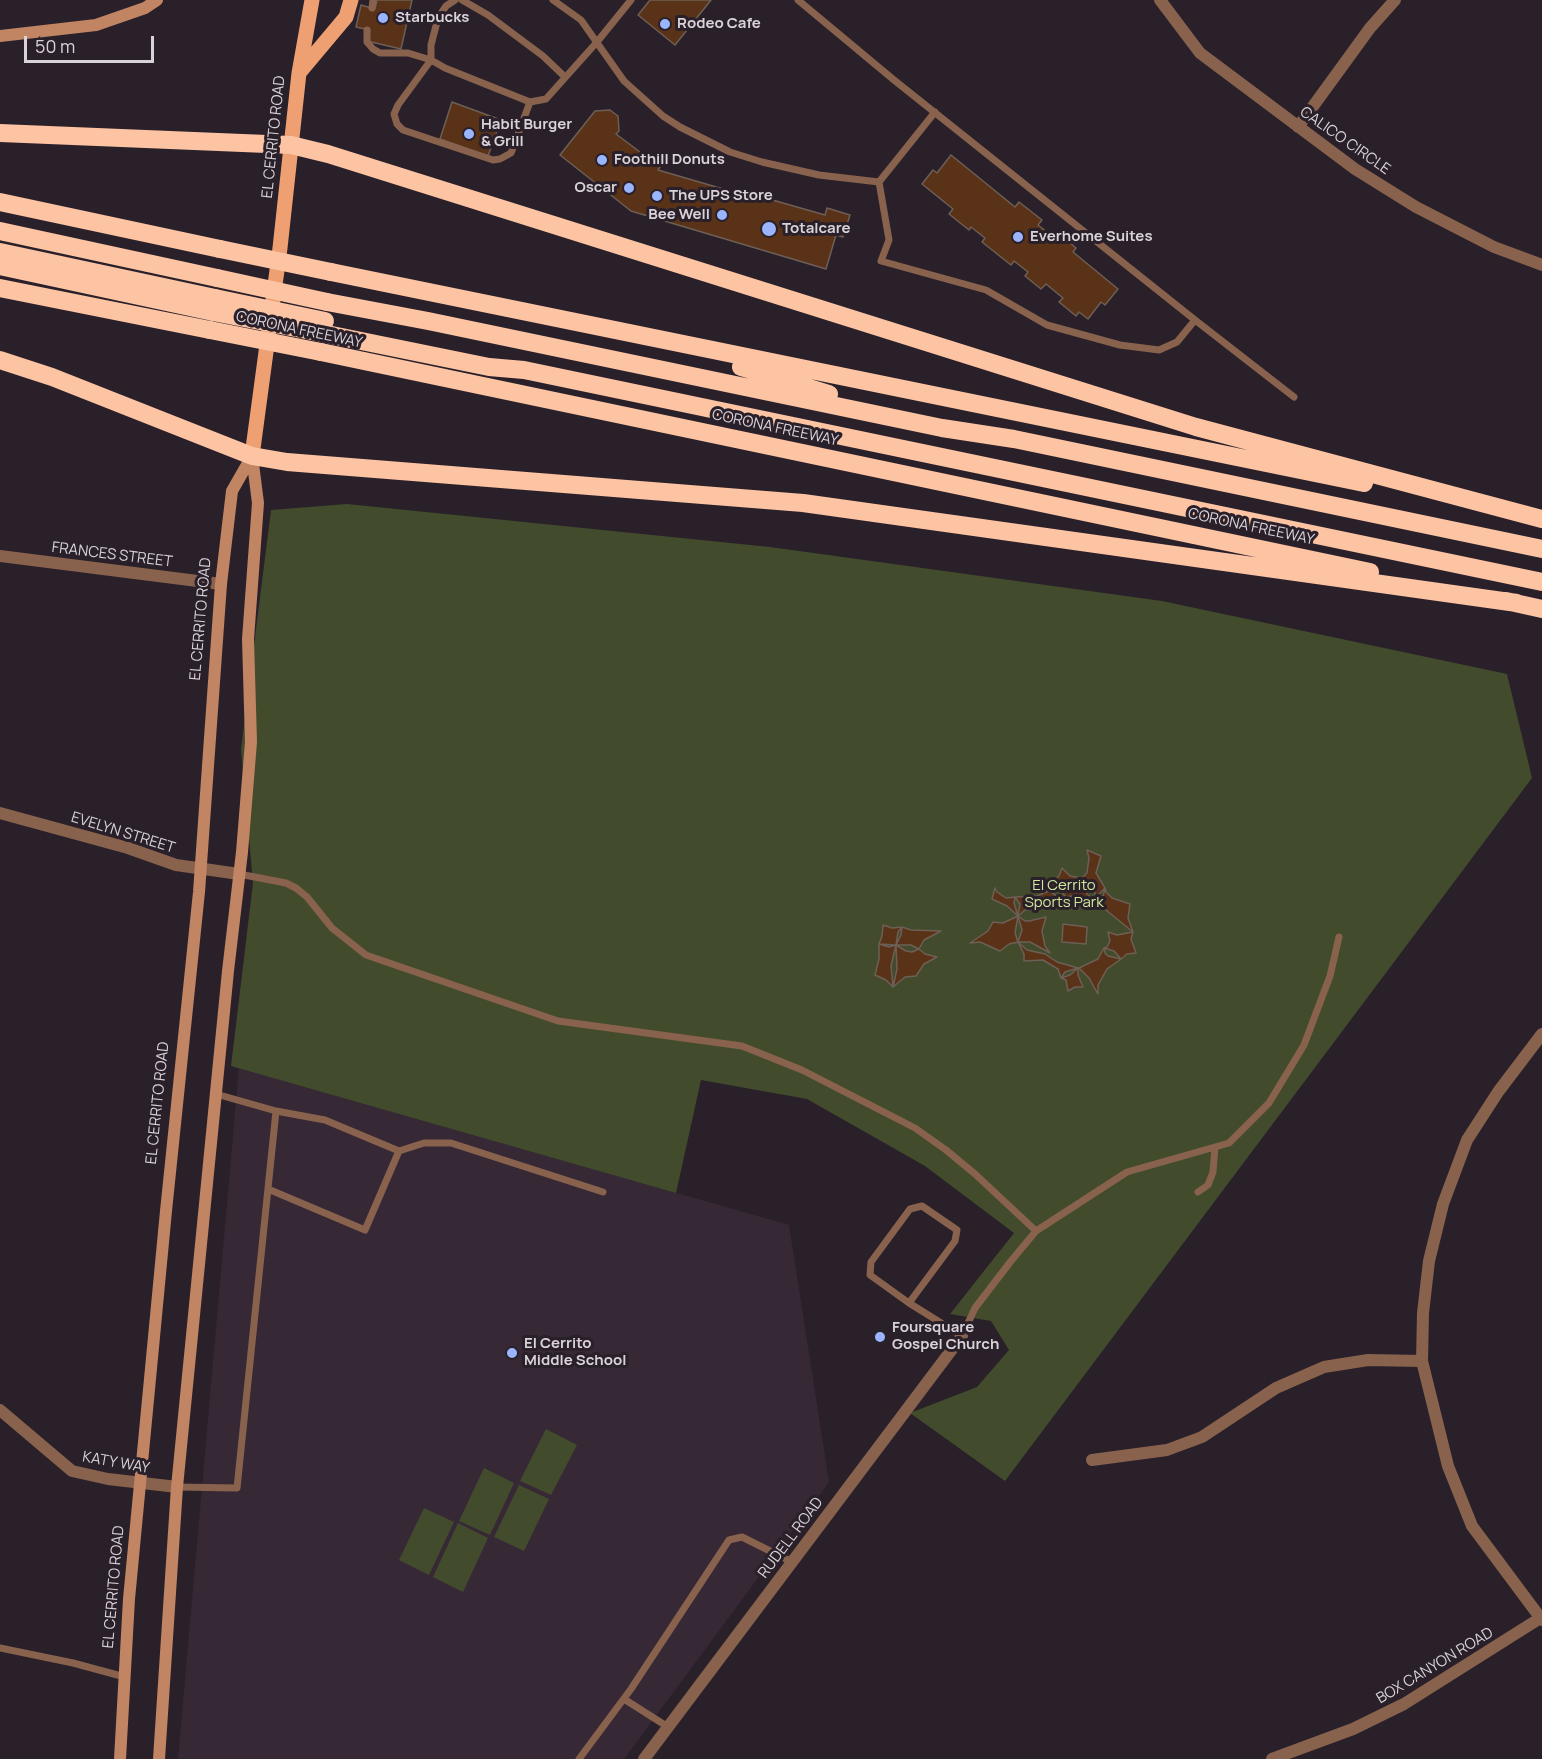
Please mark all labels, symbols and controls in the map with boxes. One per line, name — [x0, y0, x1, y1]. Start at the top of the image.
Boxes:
place label: Starbucks — [395, 9, 469, 27]
marker: Starbucks — [376, 11, 390, 25]
place label: Rodeo Cafe — [677, 15, 761, 33]
marker: Rodeo Cafe — [658, 17, 672, 31]
scale bar — [27, 24, 158, 62]
text: 50 m — [35, 34, 75, 58]
street label: EL CERRITO ROAD — [259, 75, 289, 199]
street label: CALICO CIRCLE — [1296, 103, 1394, 179]
place label: Habit Burger & Grill — [481, 116, 572, 151]
marker: Habit Burger & Grill — [462, 127, 476, 141]
place label: Foothill Donuts — [614, 151, 725, 169]
marker: Foothill Donuts — [595, 153, 609, 167]
place label: Oscar — [575, 179, 617, 197]
marker: Oscar — [622, 181, 636, 195]
place label: The UPS Store — [669, 187, 773, 205]
marker: The UPS Store — [650, 189, 664, 203]
place label: Bee Well — [648, 206, 710, 224]
marker: Bee Well — [715, 208, 729, 222]
marker: Totalcare — [760, 220, 778, 238]
place label: Totalcare — [782, 220, 851, 238]
place label: Everhome Suites — [1030, 228, 1153, 246]
marker: Everhome Suites — [1011, 230, 1025, 244]
street label: CORONA FREEWAY — [234, 308, 364, 352]
street label: CORONA FREEWAY — [710, 406, 840, 450]
street label: CORONA FREEWAY — [1186, 505, 1316, 549]
street label: FRANCES STREET — [51, 539, 173, 571]
street label: EL CERRITO ROAD — [187, 557, 215, 681]
street label: EVELYN STREET — [69, 809, 177, 857]
park label: El Cerrito Sports Park — [1024, 877, 1104, 912]
street label: EL CERRITO ROAD — [143, 1041, 173, 1165]
place label: Foursquare Gospel Church — [892, 1319, 999, 1354]
marker: Foursquare Gospel Church — [873, 1330, 887, 1344]
place label: El Cerrito Middle School — [524, 1335, 626, 1370]
marker: El Cerrito Middle School — [505, 1346, 519, 1360]
street label: KATY WAY — [81, 1448, 151, 1478]
street label: RUDELL ROAD — [755, 1494, 827, 1582]
street label: EL CERRITO ROAD — [100, 1525, 128, 1649]
street label: BOX CANYON ROAD — [1373, 1624, 1497, 1708]

